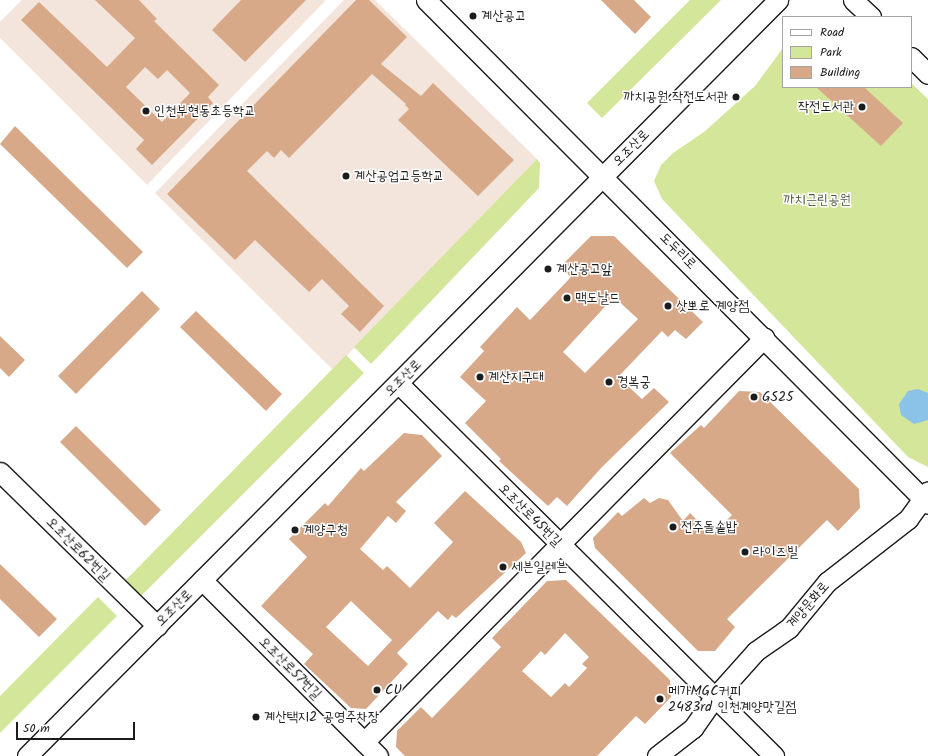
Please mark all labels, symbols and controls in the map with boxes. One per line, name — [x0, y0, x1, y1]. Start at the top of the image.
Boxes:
place label: 계산공고 — [481, 8, 526, 24]
marker: 계산공고 — [468, 11, 478, 21]
legend — [782, 16, 912, 88]
text: Road — [820, 23, 844, 42]
text: Park — [820, 43, 842, 62]
text: Building — [820, 63, 860, 82]
place label: 까치공원.작전도서관 — [623, 89, 728, 105]
marker: 까치공원.작전도서관 — [731, 92, 741, 102]
place label: 작전도서관 — [798, 99, 854, 115]
marker: 작전도서관 — [857, 102, 867, 112]
place label: 인천부현동초등학교 — [154, 103, 255, 119]
marker: 인천부현동초등학교 — [141, 106, 151, 116]
street label: 오조산로 — [609, 126, 653, 170]
place label: 계산공업고등학교 — [354, 168, 444, 184]
marker: 계산공업고등학교 — [341, 171, 351, 181]
park label: 까치근린공원 — [783, 192, 851, 208]
street label: 도두리로 — [656, 229, 700, 273]
place label: 계산공고앞 — [556, 261, 612, 277]
marker: 계산공고앞 — [543, 264, 553, 274]
place label: 맥도날드 — [575, 290, 620, 306]
marker: 맥도날드 — [562, 293, 572, 303]
place label: 삿뽀로 계양점 — [676, 298, 749, 314]
marker: 삿뽀로 계양점 — [663, 301, 673, 311]
street label: 오조산로 — [381, 356, 425, 400]
place label: 계산지구대 — [488, 369, 544, 385]
marker: 계산지구대 — [475, 372, 485, 382]
place label: 경복궁 — [617, 374, 651, 390]
marker: 경복궁 — [604, 377, 614, 387]
place label: GS25 — [762, 389, 794, 405]
marker: GS25 — [749, 392, 759, 402]
street label: 오조산로45번길 — [495, 480, 565, 550]
street label: 오조산로62번길 — [43, 514, 113, 584]
place label: 전주돌솥밥 — [681, 519, 737, 535]
place label: 계양구청 — [303, 522, 348, 538]
marker: 전주돌솥밥 — [668, 522, 678, 532]
marker: 계양구청 — [290, 525, 300, 535]
place label: 라이즈빌 — [753, 544, 798, 560]
marker: 라이즈빌 — [740, 547, 750, 557]
place label: 세븐일레븐 — [511, 559, 567, 575]
marker: 세븐일레븐 — [498, 562, 508, 572]
street label: 계양문화로 — [783, 578, 833, 632]
street label: 오조산로 — [152, 586, 196, 630]
street label: 오조산로57번길 — [255, 633, 325, 703]
place label: CU — [385, 682, 402, 698]
place label: 메가MGC커피 2483rd 인천계양맛길점 — [668, 683, 796, 716]
marker: CU — [372, 685, 382, 695]
marker: 메가MGC커피 2483rd 인천계양맛길점 — [655, 694, 665, 704]
place label: 계산택지2 공영주차장 — [264, 709, 379, 725]
marker: 계산택지2 공영주차장 — [251, 712, 261, 722]
scale bar — [18, 714, 137, 740]
text: 50 m — [23, 719, 50, 738]

